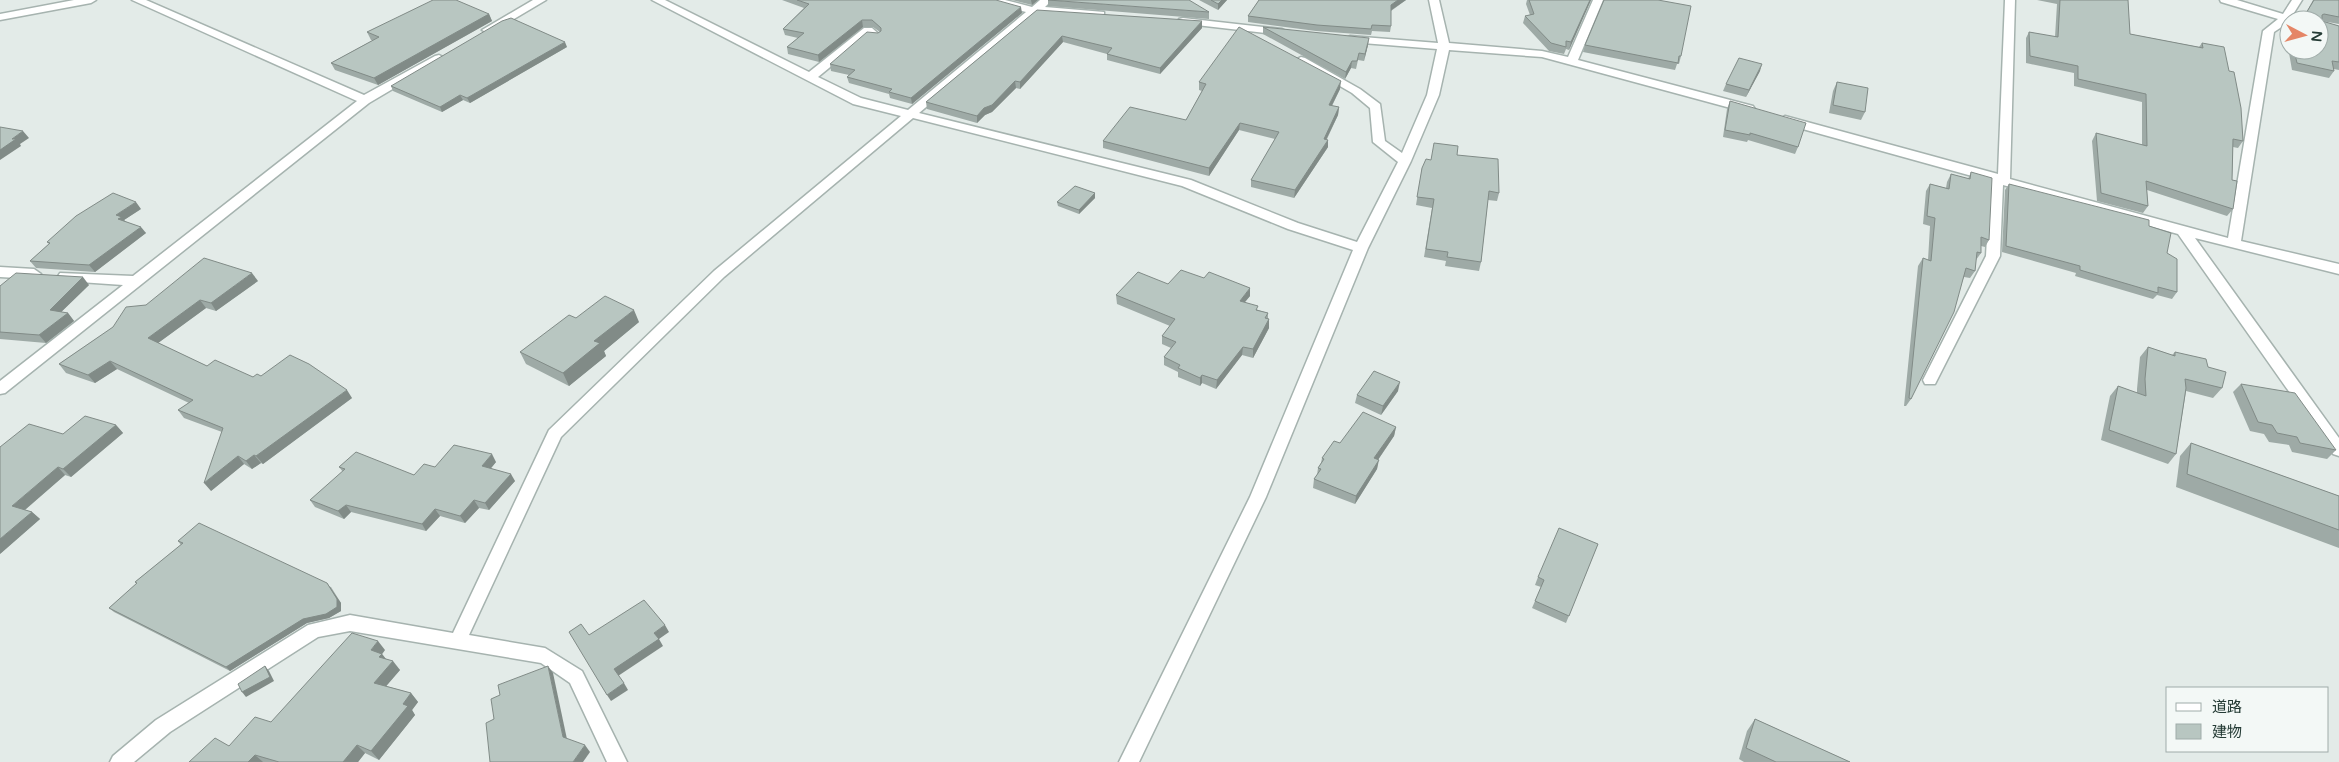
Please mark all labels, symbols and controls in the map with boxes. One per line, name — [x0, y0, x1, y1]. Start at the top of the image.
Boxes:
north arrow — [2279, 10, 2329, 60]
text: N — [2307, 30, 2325, 43]
legend — [2166, 687, 2329, 752]
text: 道路 — [2212, 698, 2242, 716]
text: 建物 — [2212, 723, 2242, 741]

